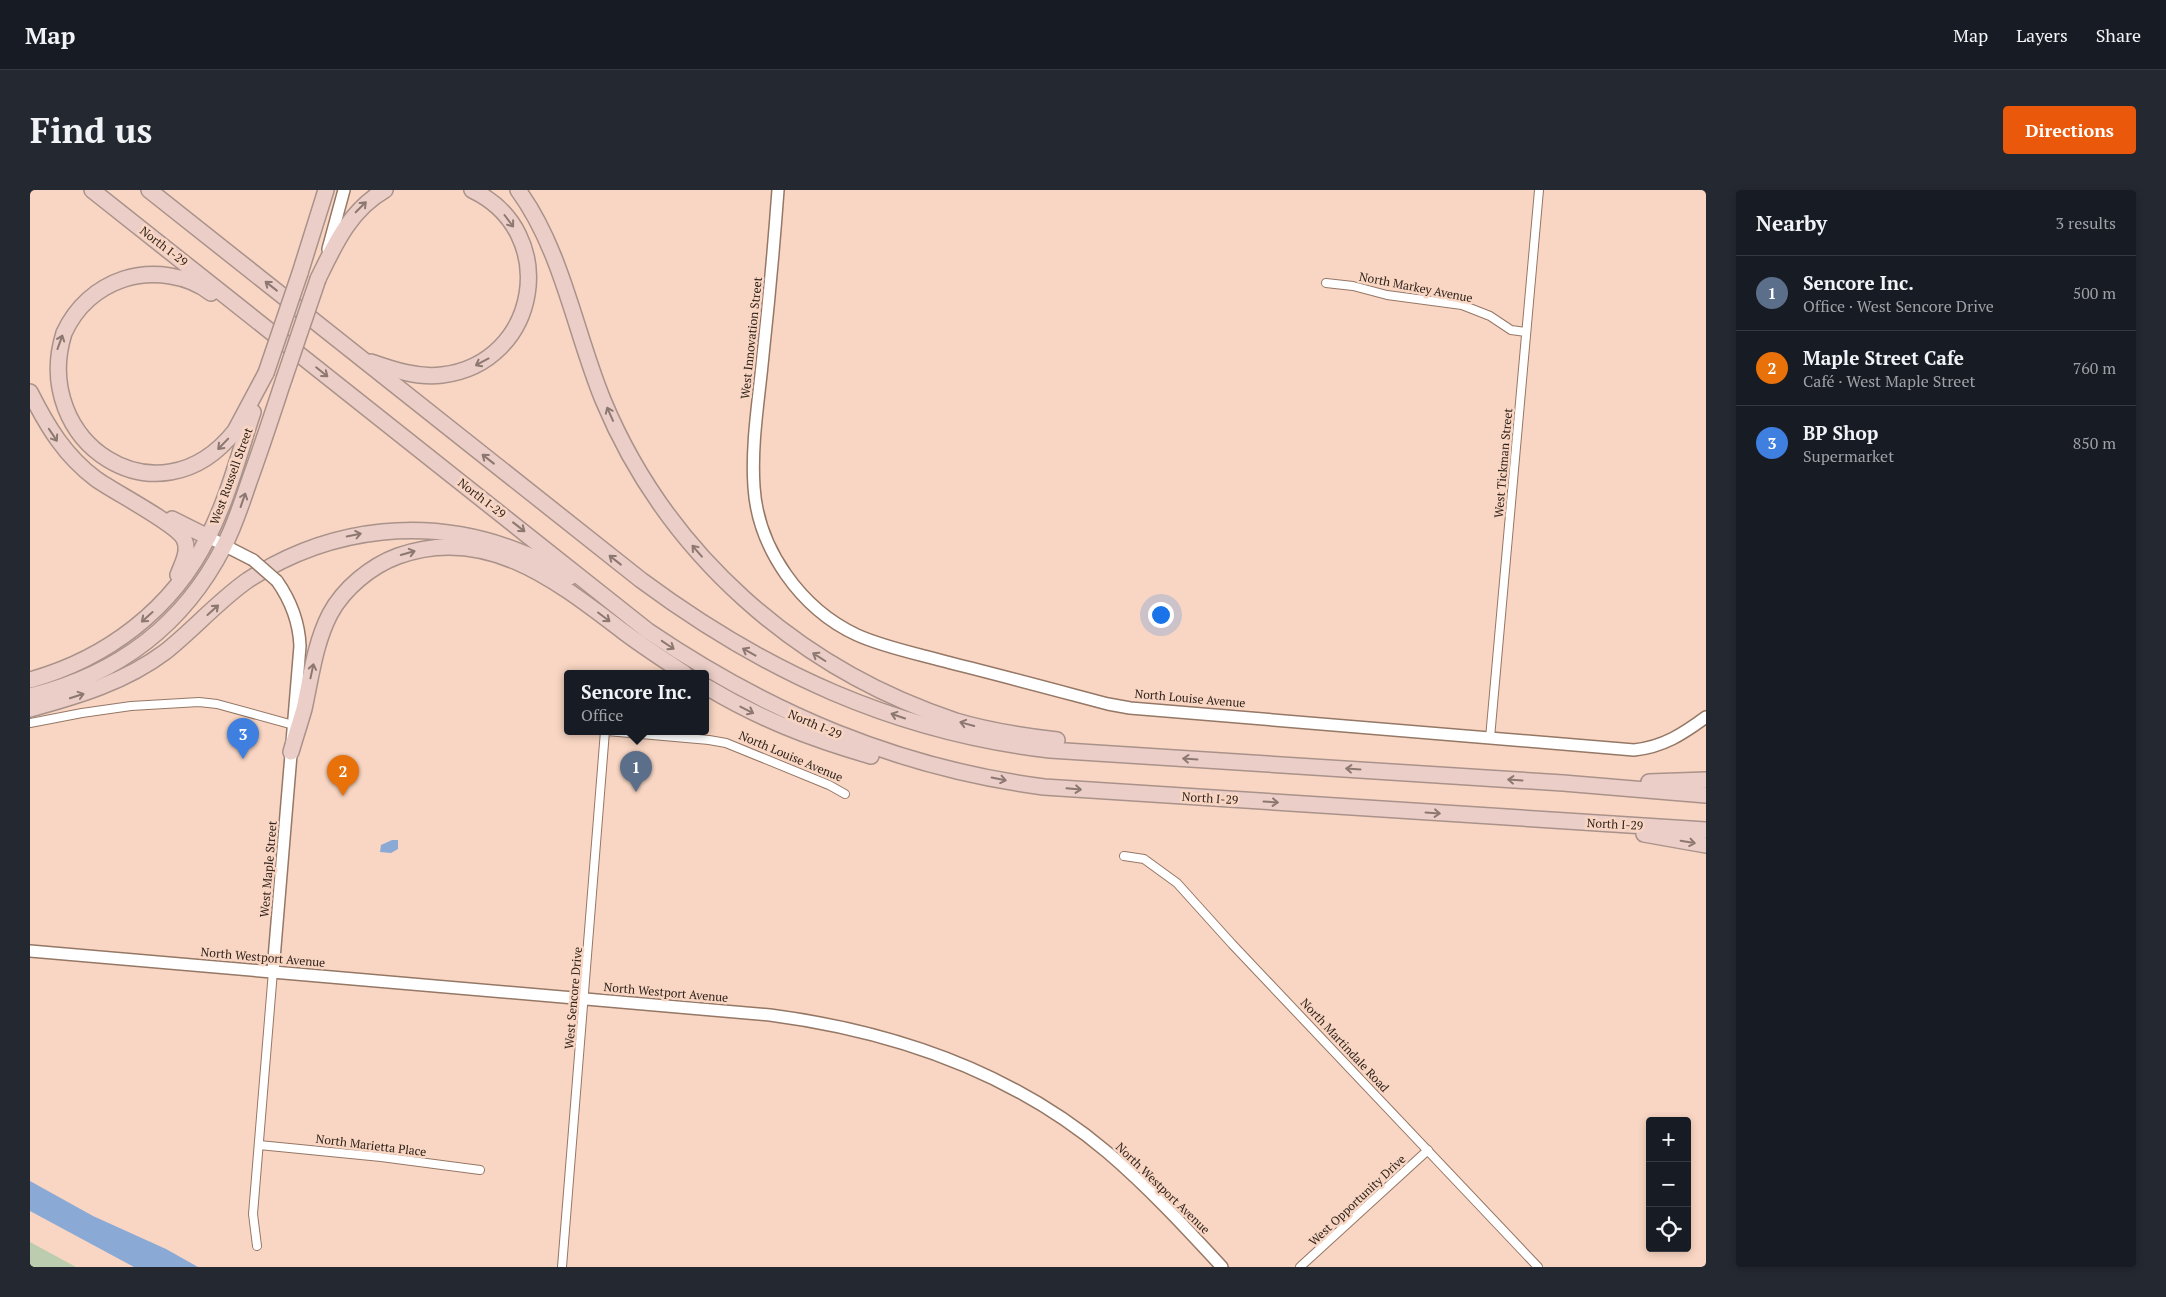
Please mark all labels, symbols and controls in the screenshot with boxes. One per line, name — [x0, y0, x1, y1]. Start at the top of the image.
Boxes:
text: Map — [25, 19, 75, 51]
text: Map — [1953, 23, 1988, 47]
text: Layers — [2016, 23, 2068, 47]
text: Share — [2096, 23, 2141, 47]
button: Directions — [2003, 106, 2136, 154]
text: Find us — [30, 107, 152, 153]
one-way arrow — [355, 201, 367, 214]
text: Nearby — [1756, 209, 1827, 237]
text: 3 results — [2056, 212, 2116, 234]
one-way arrow — [504, 214, 514, 228]
street label: North I-29 — [137, 223, 191, 269]
street label: North Markey Avenue — [1358, 269, 1474, 305]
text: Sencore Inc. — [1803, 270, 1914, 295]
street label: West Innovation Street — [737, 276, 765, 400]
one-way arrow — [264, 280, 277, 291]
text: 1 — [1767, 282, 1777, 304]
text: 500 m — [2073, 282, 2116, 304]
text: Office · West Sencore Drive — [1803, 295, 1994, 317]
one-way arrow — [56, 335, 65, 351]
text: Maple Street Cafe — [1803, 345, 1964, 370]
one-way arrow — [474, 357, 489, 367]
text: 2 — [1767, 357, 1777, 379]
text: 760 m — [2073, 357, 2116, 379]
one-way arrow — [316, 366, 329, 377]
text: Café · West Maple Street — [1803, 370, 1975, 392]
one-way arrow — [605, 407, 614, 422]
street label: West Tickman Street — [1491, 407, 1515, 519]
text: BP Shop — [1803, 420, 1878, 445]
street label: West Russell Street — [206, 425, 256, 527]
one-way arrow — [48, 427, 58, 441]
text: 3 — [1767, 432, 1777, 454]
text: 850 m — [2073, 432, 2116, 454]
one-way arrow — [217, 438, 230, 450]
text: Supermarket — [1803, 445, 1894, 467]
one-way arrow — [481, 454, 494, 465]
street label: North I-29 — [455, 475, 509, 521]
one-way arrow — [239, 493, 248, 509]
one-way arrow — [512, 521, 525, 532]
one-way arrow — [346, 530, 362, 540]
one-way arrow — [692, 545, 703, 558]
one-way arrow — [400, 547, 416, 557]
one-way arrow — [609, 555, 622, 566]
your location — [1148, 602, 1174, 628]
one-way arrow — [206, 604, 219, 616]
one-way arrow — [140, 611, 153, 623]
one-way arrow — [597, 611, 610, 622]
one-way arrow — [661, 640, 675, 650]
one-way arrow — [741, 647, 756, 657]
one-way arrow — [813, 652, 827, 662]
one-way arrow — [308, 664, 317, 680]
popup — [564, 670, 709, 735]
text: Sencore Inc. — [581, 679, 692, 704]
street label: North Louise Avenue — [1134, 686, 1246, 710]
one-way arrow — [69, 691, 84, 700]
text: Office — [581, 704, 623, 726]
one-way arrow — [739, 706, 754, 715]
street label: North I-29 — [786, 706, 844, 742]
one-way arrow — [890, 711, 906, 720]
pin: 3 — [227, 718, 259, 759]
one-way arrow — [959, 718, 975, 728]
street label: North Louise Avenue — [737, 727, 845, 785]
pin: 1 — [620, 751, 652, 792]
one-way arrow — [1183, 754, 1199, 763]
pin: 2 — [327, 755, 359, 796]
one-way arrow — [1345, 765, 1361, 774]
one-way arrow — [991, 775, 1007, 785]
one-way arrow — [1507, 776, 1523, 785]
one-way arrow — [1065, 785, 1081, 794]
street label: North I-29 — [1181, 789, 1239, 807]
one-way arrow — [1262, 797, 1278, 807]
one-way arrow — [1425, 808, 1441, 818]
street label: North I-29 — [1586, 815, 1644, 833]
street label: West Maple Street — [256, 820, 280, 918]
one-way arrow — [1680, 837, 1696, 847]
street label: North Westport Avenue — [200, 944, 326, 970]
street label: West Sencore Drive — [561, 946, 585, 1050]
street label: North Westport Avenue — [603, 979, 729, 1005]
street label: North Martindale Road — [1298, 995, 1393, 1095]
map controls — [1646, 1117, 1691, 1252]
button: + — [1646, 1117, 1691, 1162]
street label: North Marietta Place — [315, 1131, 427, 1159]
street label: North Westport Avenue — [1113, 1139, 1213, 1237]
street label: West Opportunity Drive — [1305, 1151, 1409, 1249]
button: − — [1646, 1162, 1691, 1207]
button: locate — [1646, 1207, 1691, 1252]

